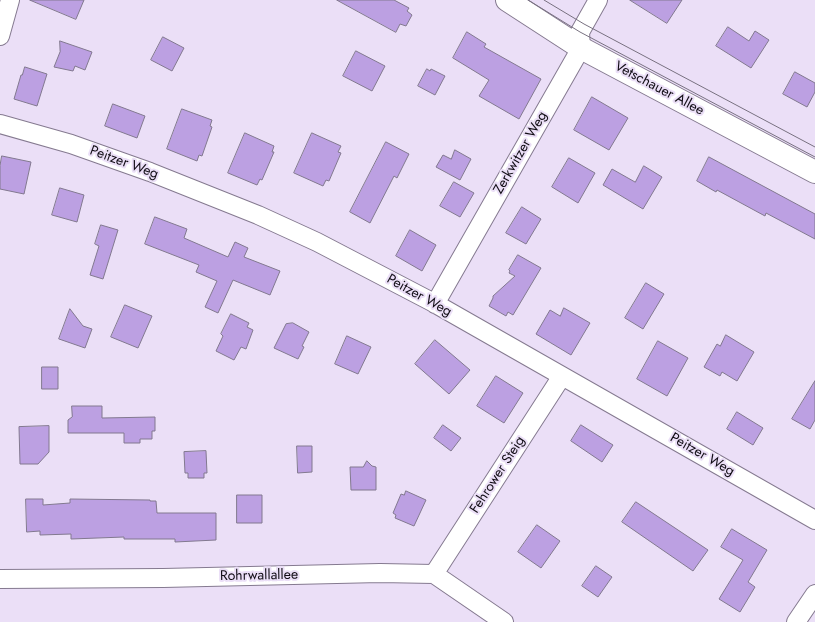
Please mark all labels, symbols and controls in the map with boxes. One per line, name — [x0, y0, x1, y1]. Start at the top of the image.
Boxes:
street label: Vetschauer Allee — [611, 58, 707, 120]
street label: Zerkwitzer Weg — [491, 109, 551, 197]
street label: Peitzer Weg — [87, 143, 161, 183]
street label: Peitzer Weg — [384, 271, 454, 321]
street label: Peitzer Weg — [667, 430, 737, 480]
street label: Fehrower Steig — [467, 433, 529, 517]
street label: Rohrwallallee — [220, 567, 298, 585]

